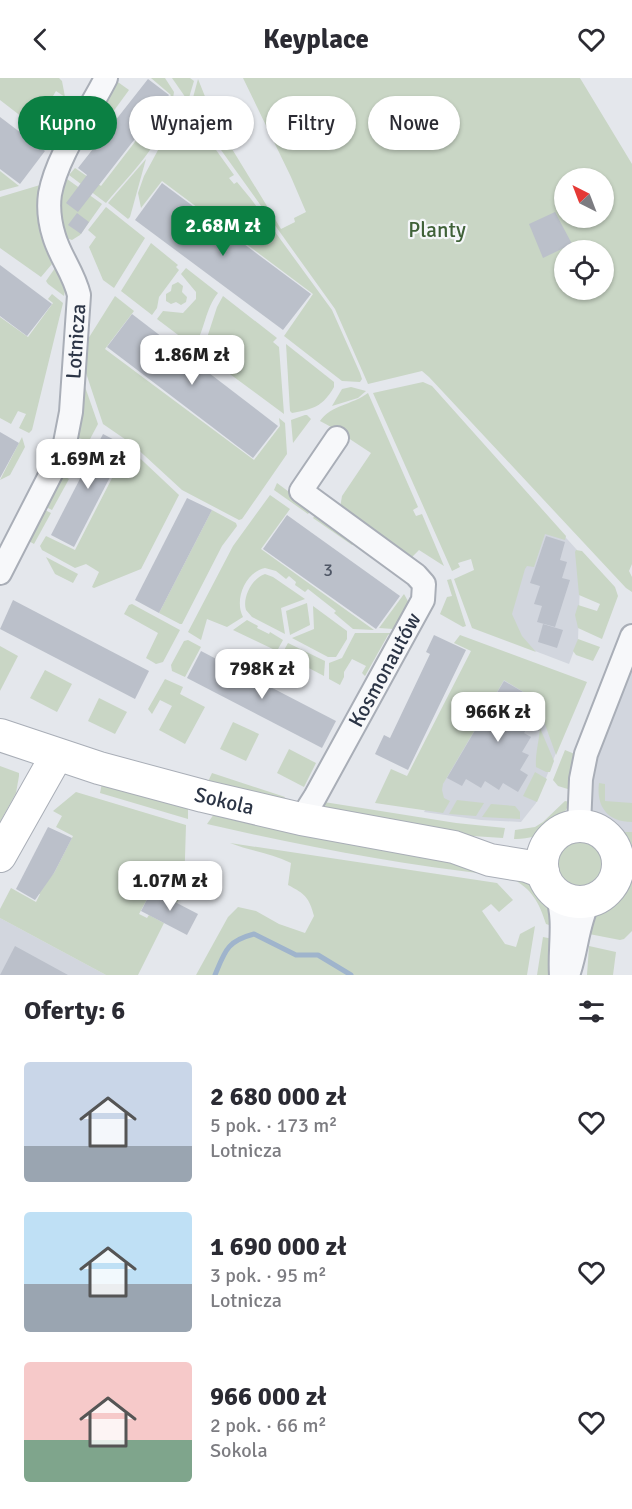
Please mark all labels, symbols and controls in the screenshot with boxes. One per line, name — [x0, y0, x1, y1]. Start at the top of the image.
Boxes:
icon: back — [24, 23, 57, 56]
text: Keyplace — [263, 23, 369, 56]
icon: heart — [575, 23, 608, 56]
chip: Kupno — [18, 96, 117, 150]
chip: Wynajem — [129, 96, 254, 150]
chip: Filtry — [266, 96, 356, 150]
chip: Nowe — [368, 96, 460, 150]
north arrow — [554, 168, 614, 228]
map controls — [554, 168, 614, 300]
pin: 2.68M zł — [161, 206, 285, 257]
text: 2.68M zł — [185, 213, 261, 238]
park label: Planty — [408, 217, 466, 243]
button: locate — [554, 240, 614, 300]
street label: Lotnicza — [60, 303, 91, 380]
pin: 1.86M zł — [130, 335, 254, 386]
text: 1.86M zł — [154, 342, 230, 367]
pin: 1.69M zł — [26, 439, 150, 490]
text: 1.69M zł — [50, 446, 126, 471]
house number: 3 — [323, 559, 333, 581]
street label: Kosmonautów — [343, 608, 427, 732]
pin: 798K zł — [207, 649, 317, 700]
text: 798K zł — [229, 656, 295, 681]
pin: 966K zł — [443, 692, 553, 743]
text: 966K zł — [465, 699, 531, 724]
street label: Sokola — [192, 781, 257, 821]
pin: 1.07M zł — [108, 861, 232, 912]
text: 1.07M zł — [132, 868, 208, 893]
text: Oferty: 6 — [24, 995, 125, 1027]
icon: filters — [575, 995, 608, 1028]
text: 2 680 000 zł — [210, 1081, 347, 1113]
icon: home — [72, 1086, 144, 1158]
icon: heart — [575, 1106, 608, 1139]
text: 5 pok. · 173 m² — [210, 1113, 338, 1138]
text: Lotnicza — [210, 1138, 282, 1163]
text: 1 690 000 zł — [210, 1231, 347, 1263]
icon: home — [72, 1236, 144, 1308]
icon: heart — [575, 1256, 608, 1289]
text: 3 pok. · 95 m² — [210, 1263, 327, 1288]
text: Lotnicza — [210, 1288, 282, 1313]
text: 966 000 zł — [210, 1381, 327, 1413]
icon: home — [72, 1386, 144, 1458]
icon: heart — [575, 1406, 608, 1439]
text: 2 pok. · 66 m² — [210, 1413, 327, 1438]
text: Sokola — [210, 1438, 268, 1463]

